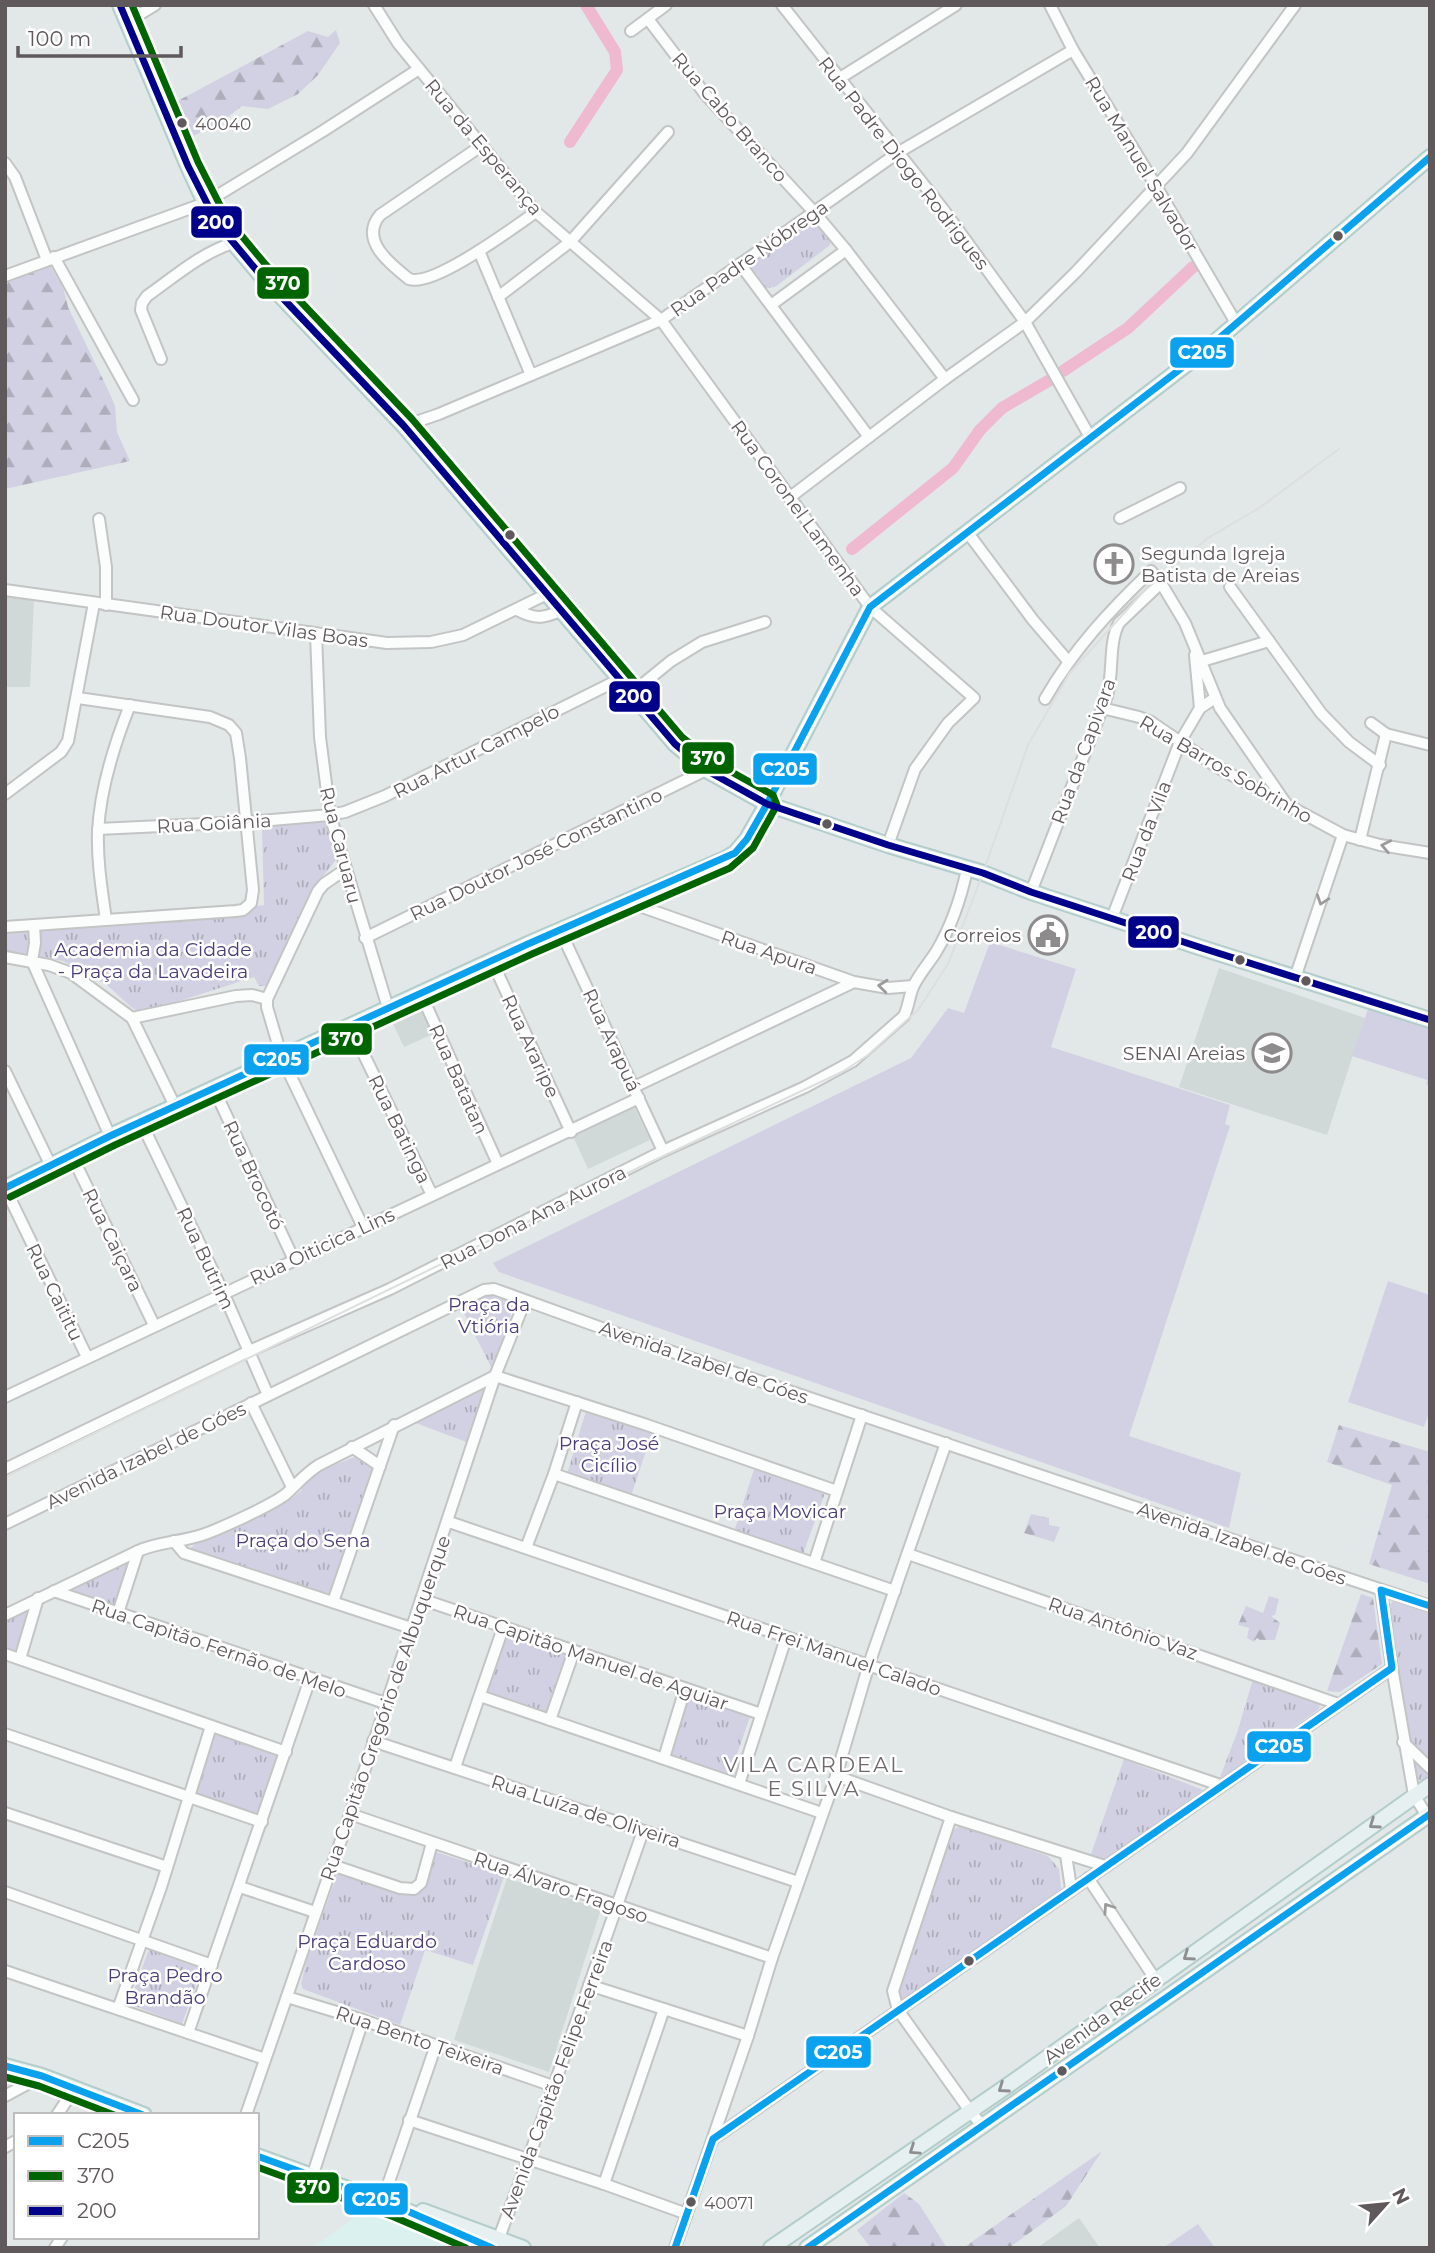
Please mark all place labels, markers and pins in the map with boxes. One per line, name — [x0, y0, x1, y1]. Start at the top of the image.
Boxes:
place label: 40040 — [195, 114, 251, 134]
marker: 40040 — [175, 116, 189, 130]
unlabelled marker — [1331, 229, 1345, 243]
unlabelled marker — [503, 528, 517, 542]
place label: Segunda Igreja Batista de Areias — [1141, 542, 1300, 587]
church icon: Segunda Igreja Batista de Areias — [1093, 543, 1135, 585]
unlabelled marker — [820, 817, 834, 831]
public building icon: Correios — [1027, 914, 1069, 956]
place label: Correios — [943, 924, 1021, 947]
unlabelled marker — [1233, 953, 1247, 967]
unlabelled marker — [1299, 974, 1313, 988]
school or university icon: SENAI Areias — [1251, 1032, 1293, 1074]
place label: SENAI Areias — [1123, 1042, 1245, 1065]
unlabelled marker — [962, 1954, 976, 1968]
unlabelled marker — [1055, 2064, 1069, 2078]
place label: 40071 — [704, 2193, 754, 2213]
marker: 40071 — [684, 2195, 698, 2209]

